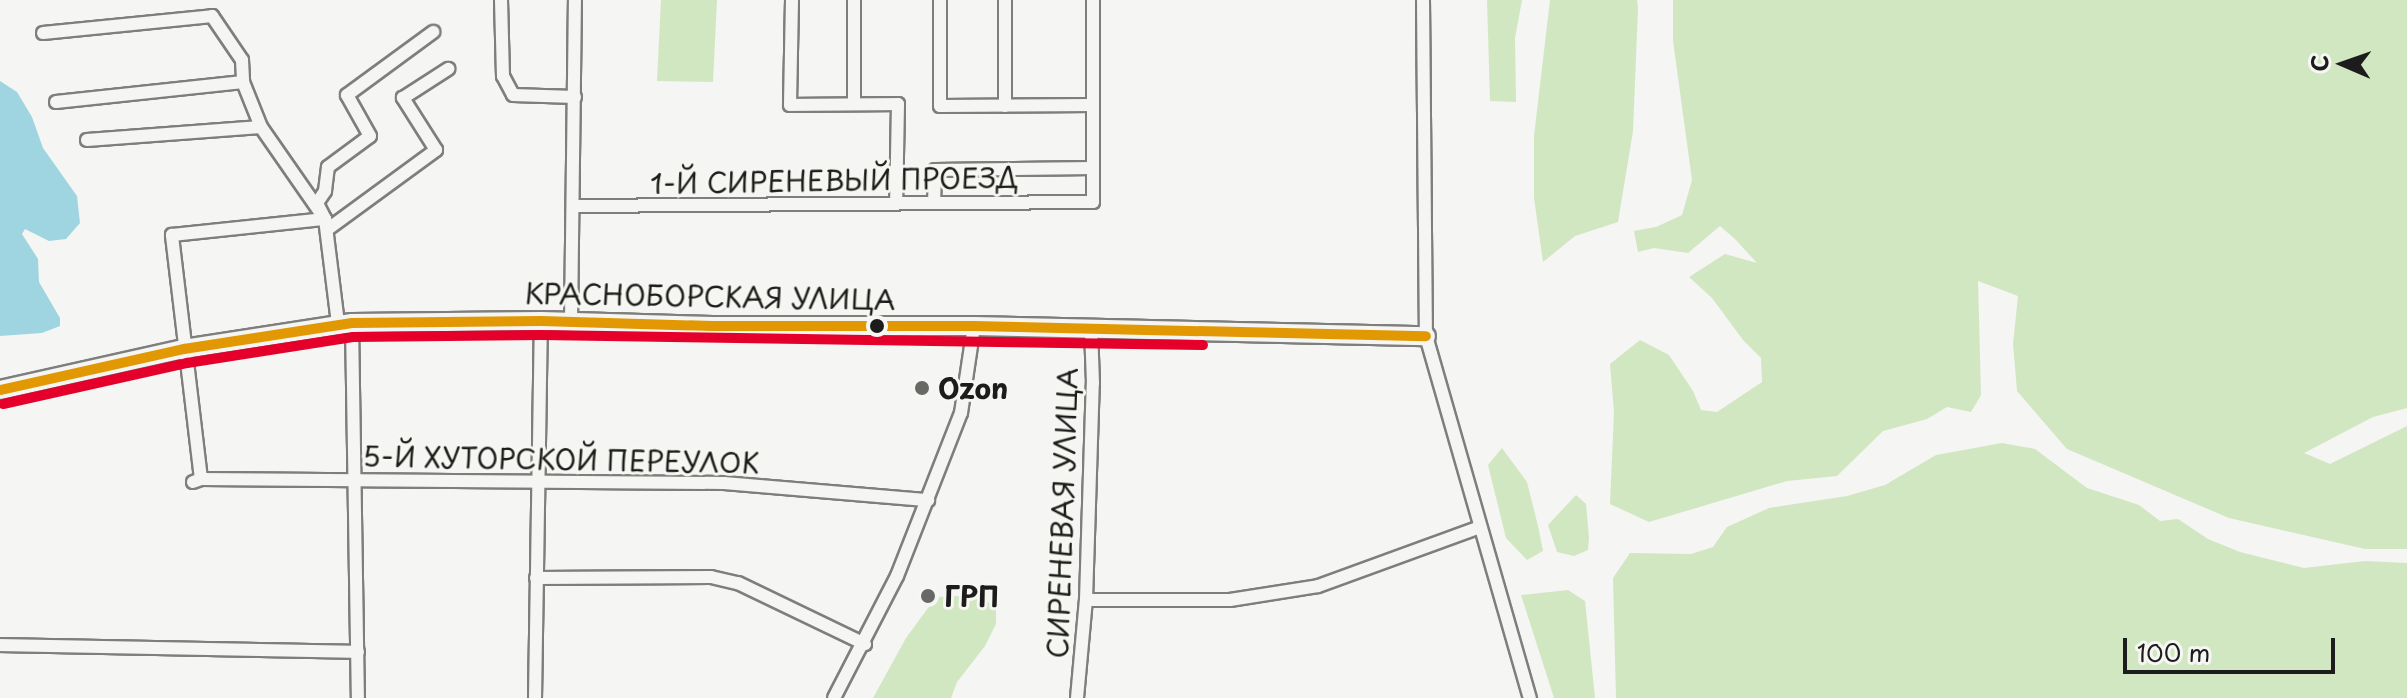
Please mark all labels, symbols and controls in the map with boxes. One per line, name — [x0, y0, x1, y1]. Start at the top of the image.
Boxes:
north arrow — [2303, 24, 2383, 104]
text: С — [2302, 54, 2335, 72]
street label: 1-Й СИРЕНЕВЫЙ ПРОЕЗД — [650, 160, 1018, 200]
street label: КРАСНОБОРСКАЯ УЛИЦА — [524, 276, 896, 316]
unlabelled marker — [869, 318, 885, 334]
street label: СИРЕНЕВАЯ УЛИЦА — [1040, 368, 1084, 658]
place label: Ozon — [938, 371, 1008, 405]
marker: Ozon — [913, 379, 931, 397]
street label: 5-Й ХУТОРСКОЙ ПЕРЕУЛОК — [361, 439, 761, 479]
place label: ГРП — [944, 579, 999, 613]
marker: ГРП — [919, 587, 937, 605]
scale bar — [2127, 622, 2339, 672]
text: 100 m — [2137, 634, 2210, 670]

